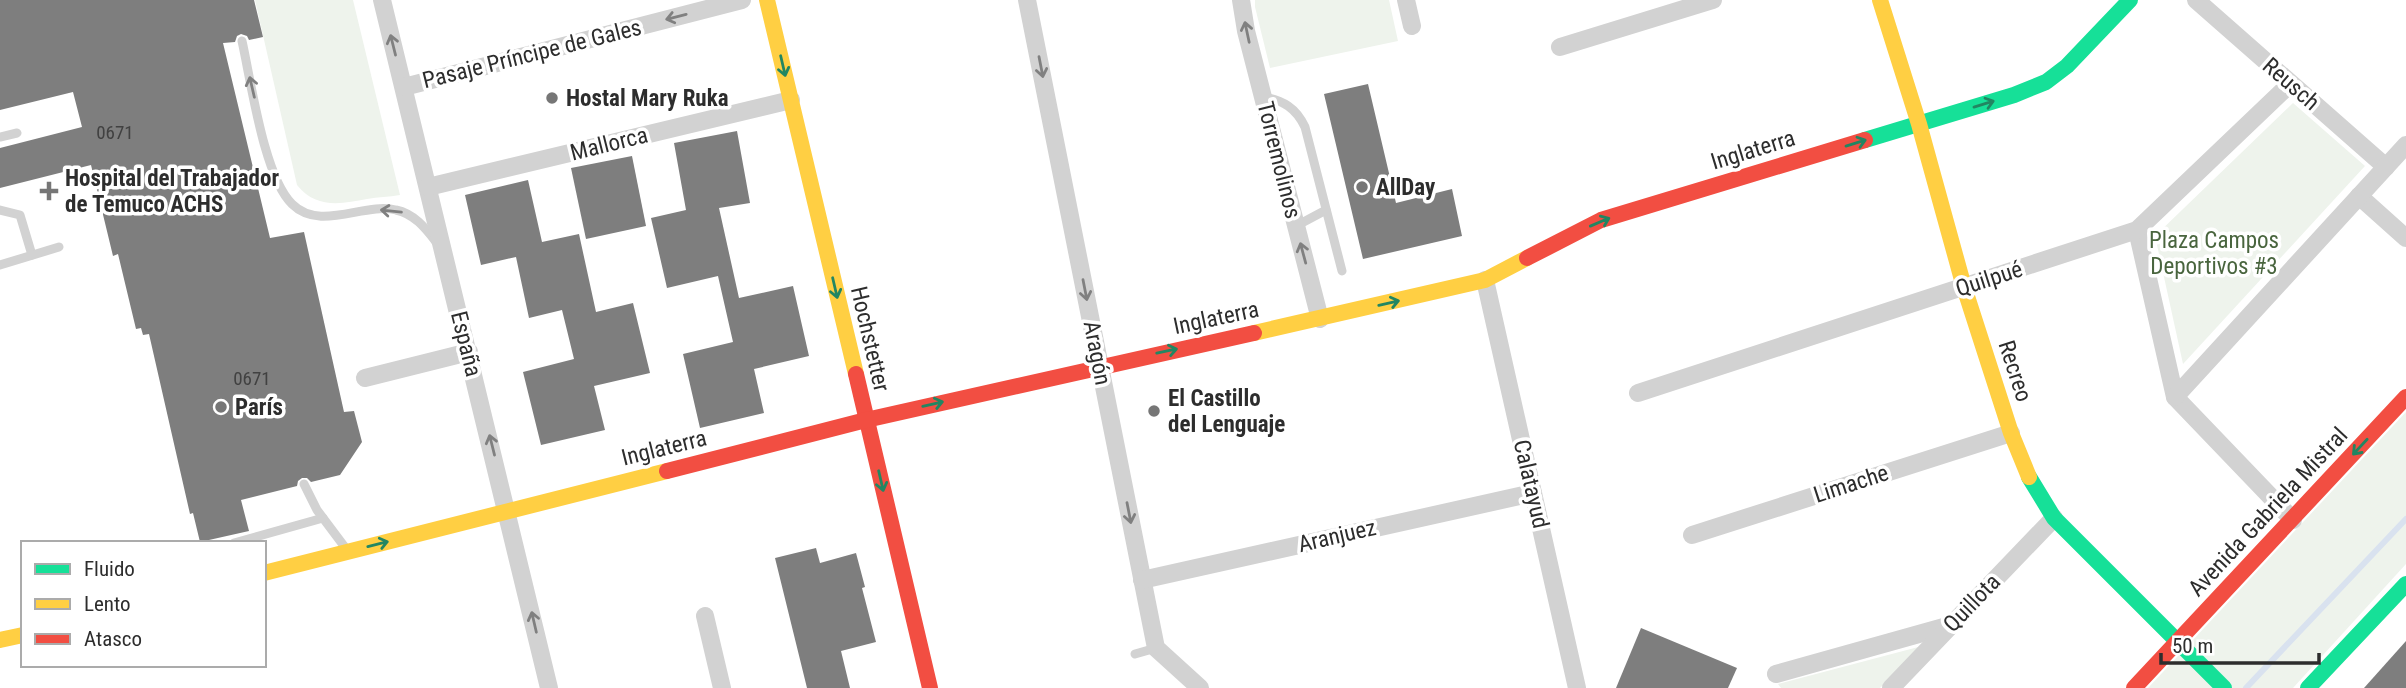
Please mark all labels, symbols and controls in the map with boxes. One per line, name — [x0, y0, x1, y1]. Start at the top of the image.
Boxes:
one-way arrow — [665, 11, 687, 24]
street label: Pasaje Príncipe de Gales — [420, 14, 644, 94]
one-way arrow — [1240, 21, 1254, 44]
one-way arrow — [386, 34, 400, 57]
street label: Reusch — [2257, 52, 2325, 116]
one-way arrow — [776, 54, 790, 77]
one-way arrow — [1034, 55, 1048, 78]
one-way arrow — [245, 76, 258, 99]
place label: Hostal Mary Ruka — [566, 85, 729, 112]
marker: Hostal Mary Ruka — [544, 90, 560, 106]
one-way arrow — [1972, 96, 1994, 109]
street label: Torremolinos — [1251, 99, 1307, 221]
house number: 0671 — [96, 121, 134, 144]
street label: Mallorca — [567, 121, 651, 167]
street label: Inglaterra — [1708, 124, 1798, 176]
one-way arrow — [1844, 136, 1866, 148]
place label: Hospital del Trabajador de Temuco ACHS — [65, 165, 279, 218]
place label: AllDay — [1376, 174, 1436, 201]
marker: AllDay — [1354, 179, 1370, 195]
marker: Hospital del Trabajador de Temuco ACHS — [39, 181, 59, 201]
one-way arrow — [380, 204, 402, 217]
one-way arrow — [1588, 215, 1610, 228]
park label: Plaza Campos Deportivos #3 — [2149, 227, 2279, 280]
one-way arrow — [1296, 242, 1309, 265]
street label: Quilpué — [1952, 256, 2026, 302]
one-way arrow — [829, 276, 842, 299]
one-way arrow — [1078, 278, 1092, 301]
street label: Hochstetter — [845, 284, 895, 394]
street label: Inglaterra — [1171, 296, 1261, 340]
one-way arrow — [1377, 296, 1400, 309]
street label: España — [445, 308, 487, 380]
street label: Aragón — [1078, 319, 1116, 387]
street label: Recreo — [1992, 337, 2038, 405]
one-way arrow — [1155, 344, 1178, 358]
house number: 0671 — [233, 367, 271, 390]
place label: El Castillo del Lenguaje — [1168, 385, 1285, 438]
place label: París — [235, 394, 283, 421]
one-way arrow — [921, 397, 944, 411]
marker: París — [213, 399, 229, 415]
marker: El Castillo del Lenguaje — [1146, 403, 1162, 419]
street label: Avenida Gabriela Mistral — [2183, 422, 2353, 602]
street label: Inglaterra — [619, 424, 709, 472]
one-way arrow — [484, 434, 498, 457]
street label: Calatayud — [1508, 437, 1554, 531]
one-way arrow — [2351, 438, 2368, 455]
street label: Limache — [1810, 459, 1892, 509]
one-way arrow — [875, 469, 888, 492]
one-way arrow — [1122, 501, 1136, 524]
street label: Aranjuez — [1295, 514, 1379, 558]
one-way arrow — [366, 537, 389, 550]
legend — [21, 541, 266, 667]
text: Fluido — [84, 557, 135, 581]
street label: Quillota — [1938, 568, 2006, 638]
text: Lento — [84, 592, 131, 616]
one-way arrow — [526, 611, 539, 633]
scale bar — [2161, 622, 2318, 666]
text: Atasco — [84, 627, 142, 651]
text: 50 m — [2172, 634, 2213, 658]

